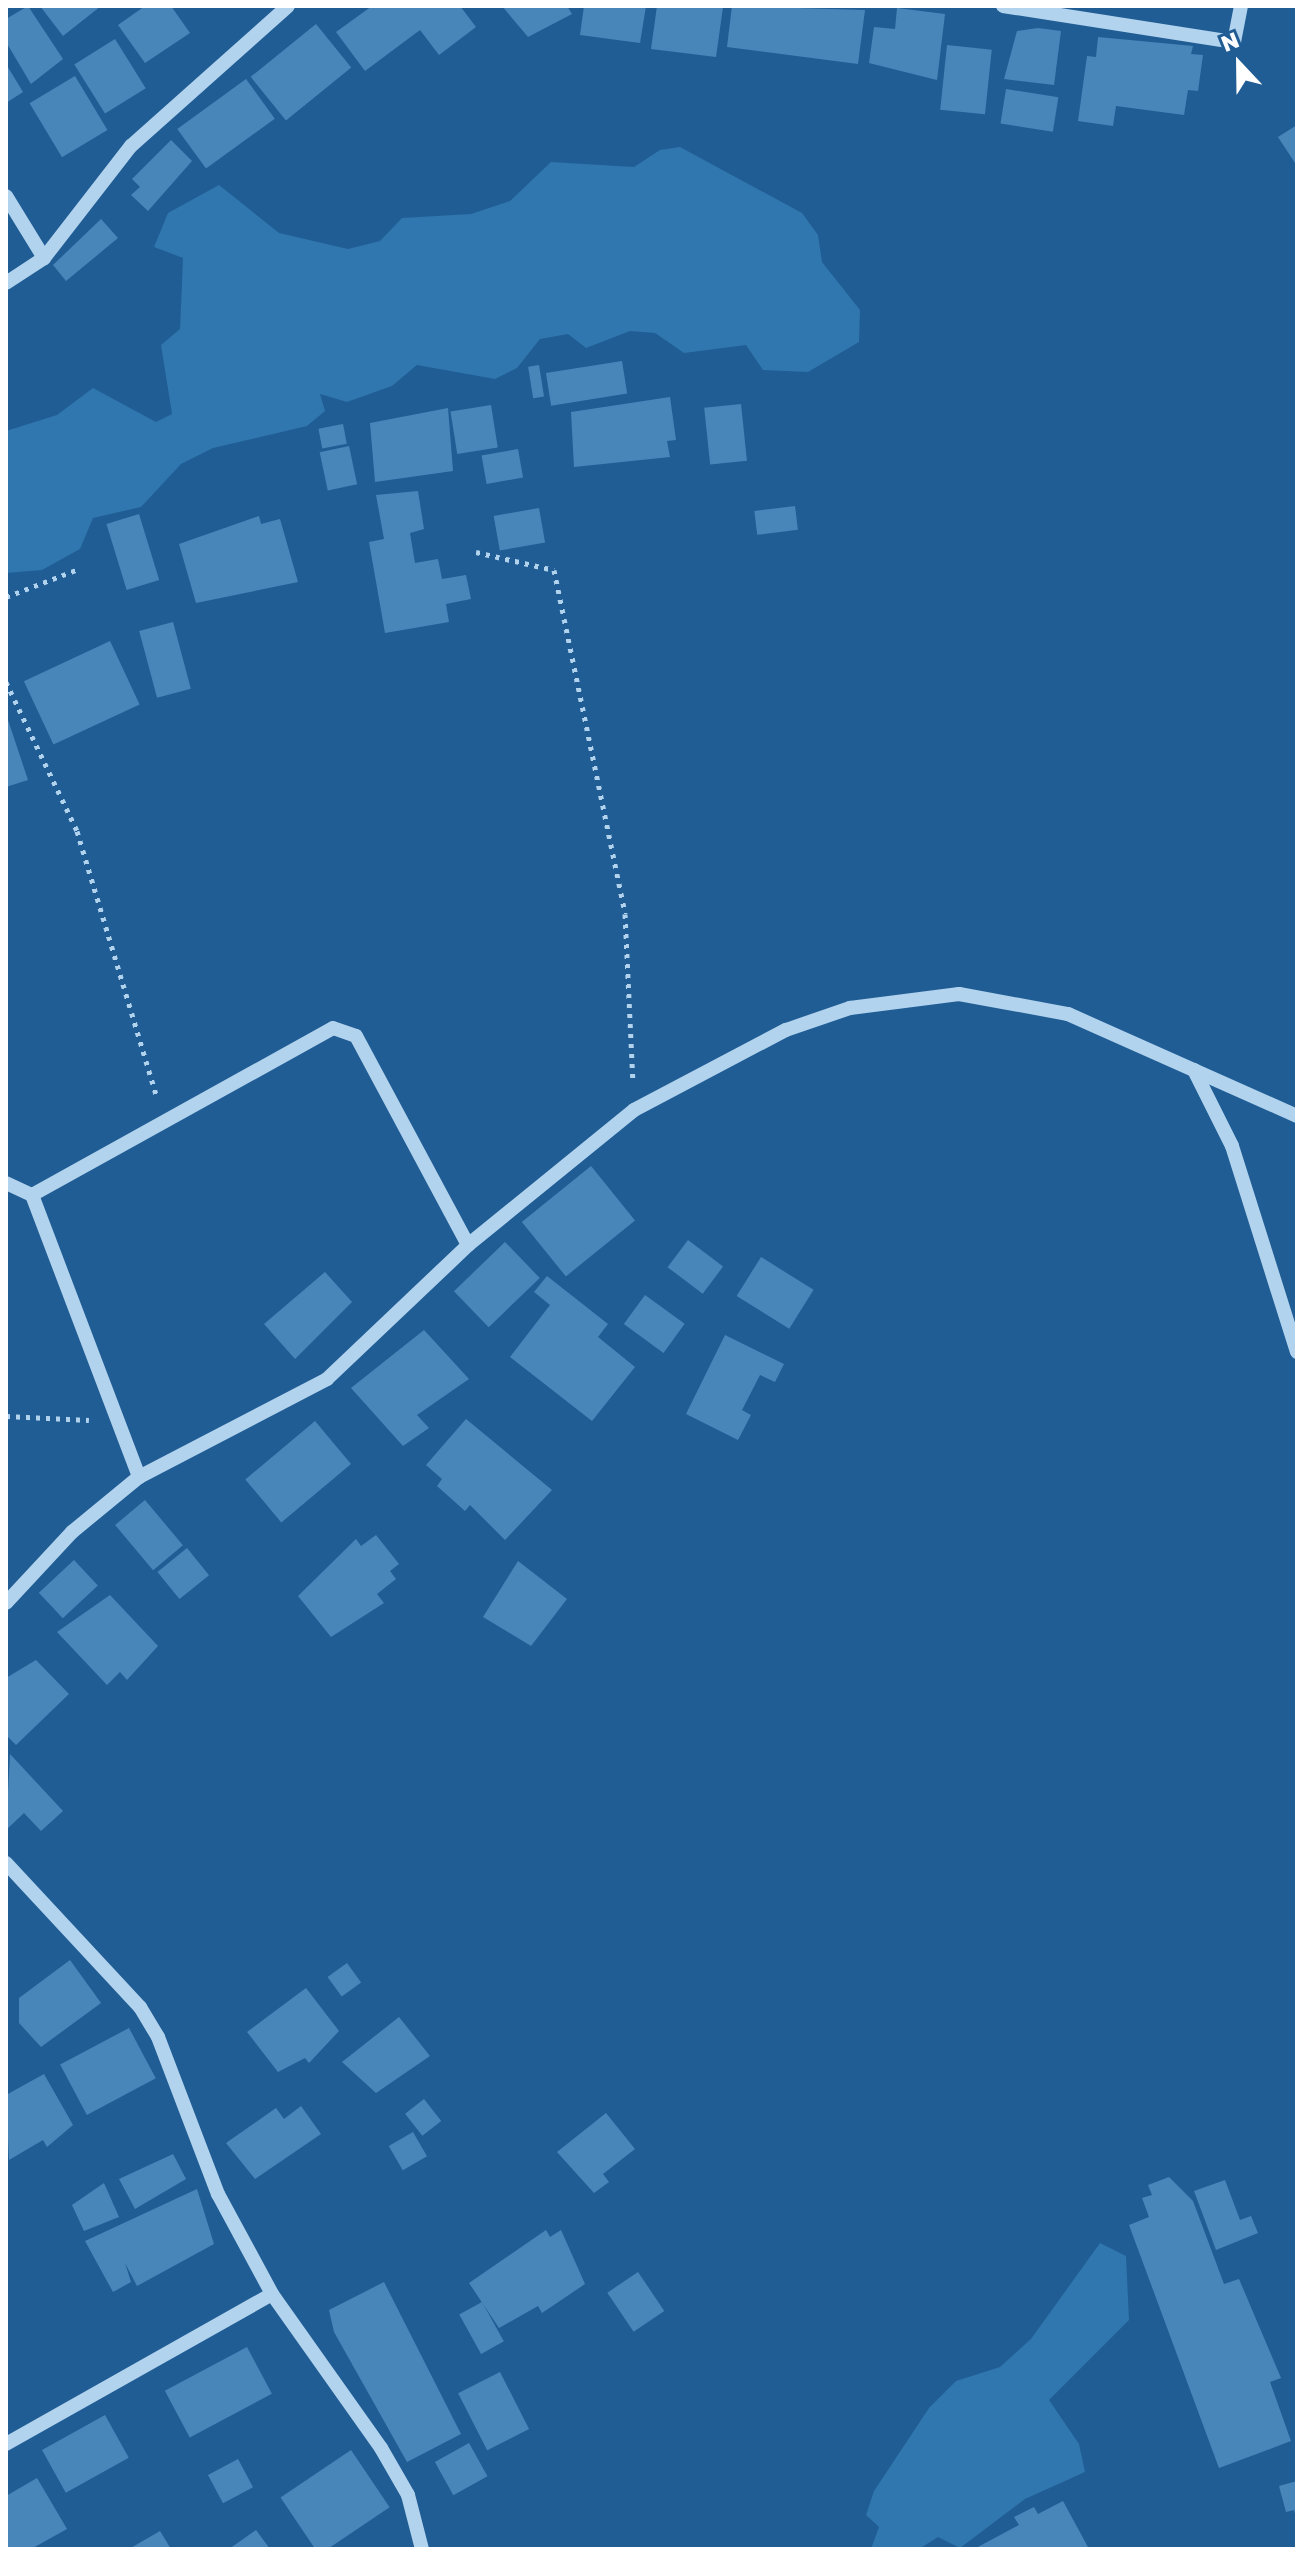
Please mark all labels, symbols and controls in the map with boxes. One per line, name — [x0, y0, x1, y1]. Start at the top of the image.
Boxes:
north arrow — [1199, 24, 1279, 104]
text: N — [1217, 26, 1243, 57]

